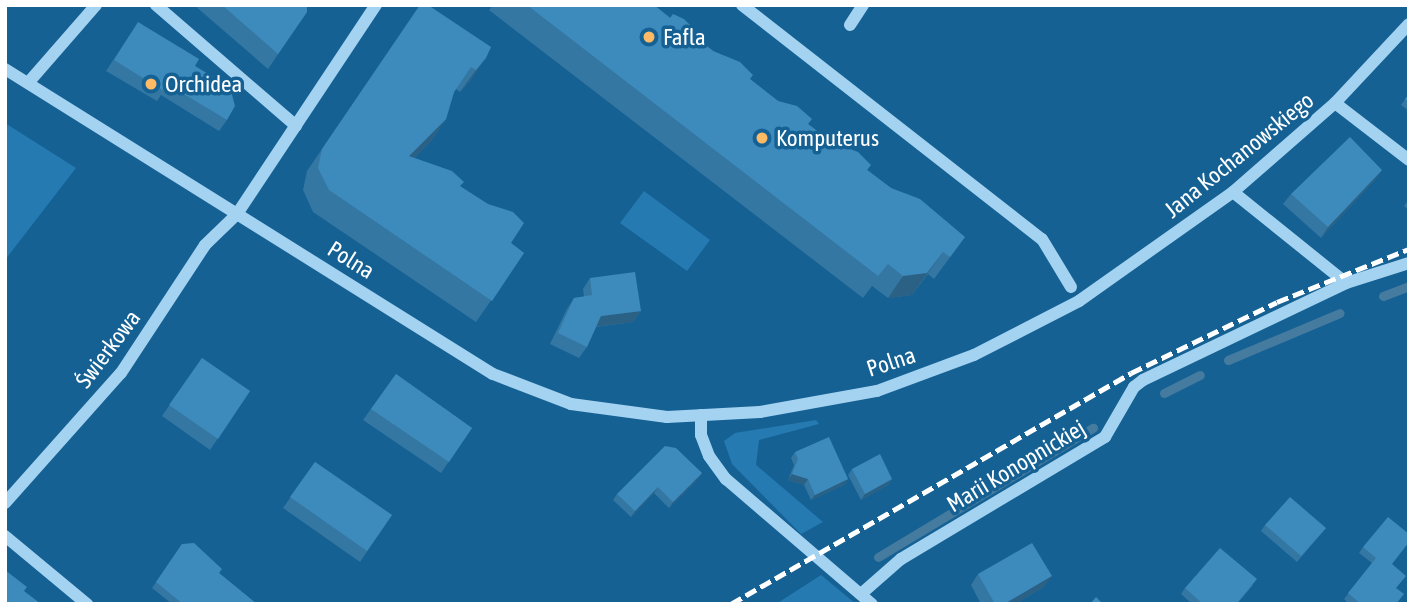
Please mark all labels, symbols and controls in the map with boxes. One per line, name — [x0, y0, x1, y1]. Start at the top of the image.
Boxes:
place label: Fafla — [663, 23, 706, 51]
marker: Fafla — [641, 29, 657, 45]
place label: Orchidea — [165, 70, 242, 98]
marker: Orchidea — [143, 76, 159, 92]
street label: Jana Kochanowskiego — [1159, 86, 1319, 224]
place label: Komputerus — [776, 124, 879, 152]
marker: Komputerus — [754, 130, 770, 146]
street label: Polna — [323, 235, 379, 285]
street label: Świerkowa — [70, 305, 146, 393]
street label: Polna — [863, 341, 919, 383]
street label: Marii Konopnickiej — [942, 414, 1090, 518]

